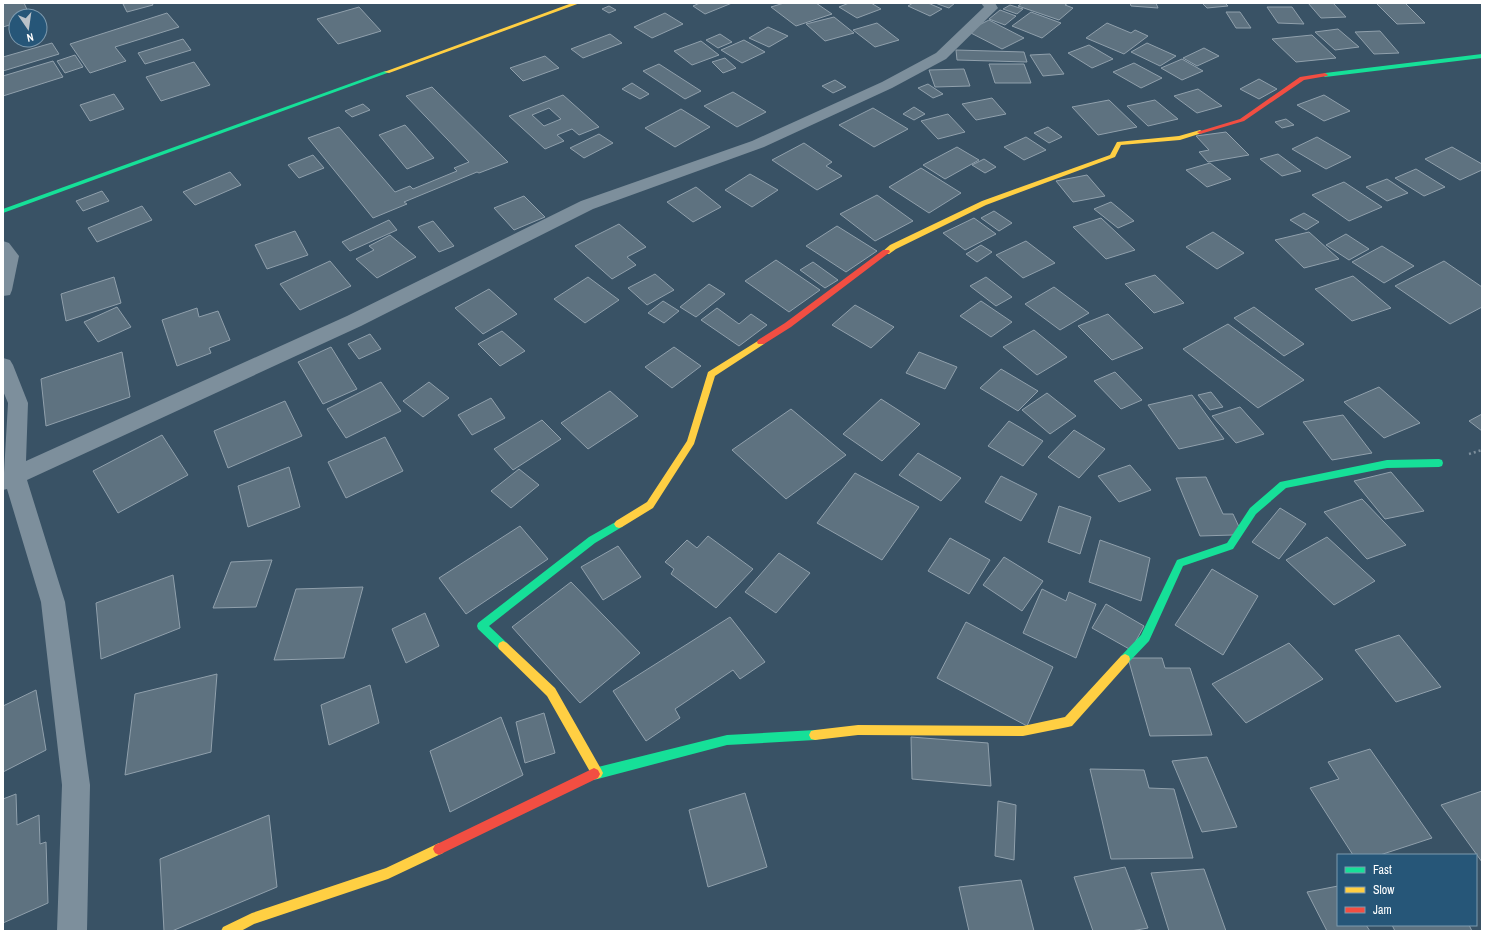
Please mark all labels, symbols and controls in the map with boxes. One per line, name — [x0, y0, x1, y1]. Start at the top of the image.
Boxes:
north arrow — [8, 8, 48, 48]
text: N — [26, 30, 35, 45]
legend — [1337, 854, 1477, 926]
text: Fast — [1373, 862, 1392, 878]
text: Slow — [1373, 882, 1395, 898]
text: Jam — [1373, 902, 1392, 918]

